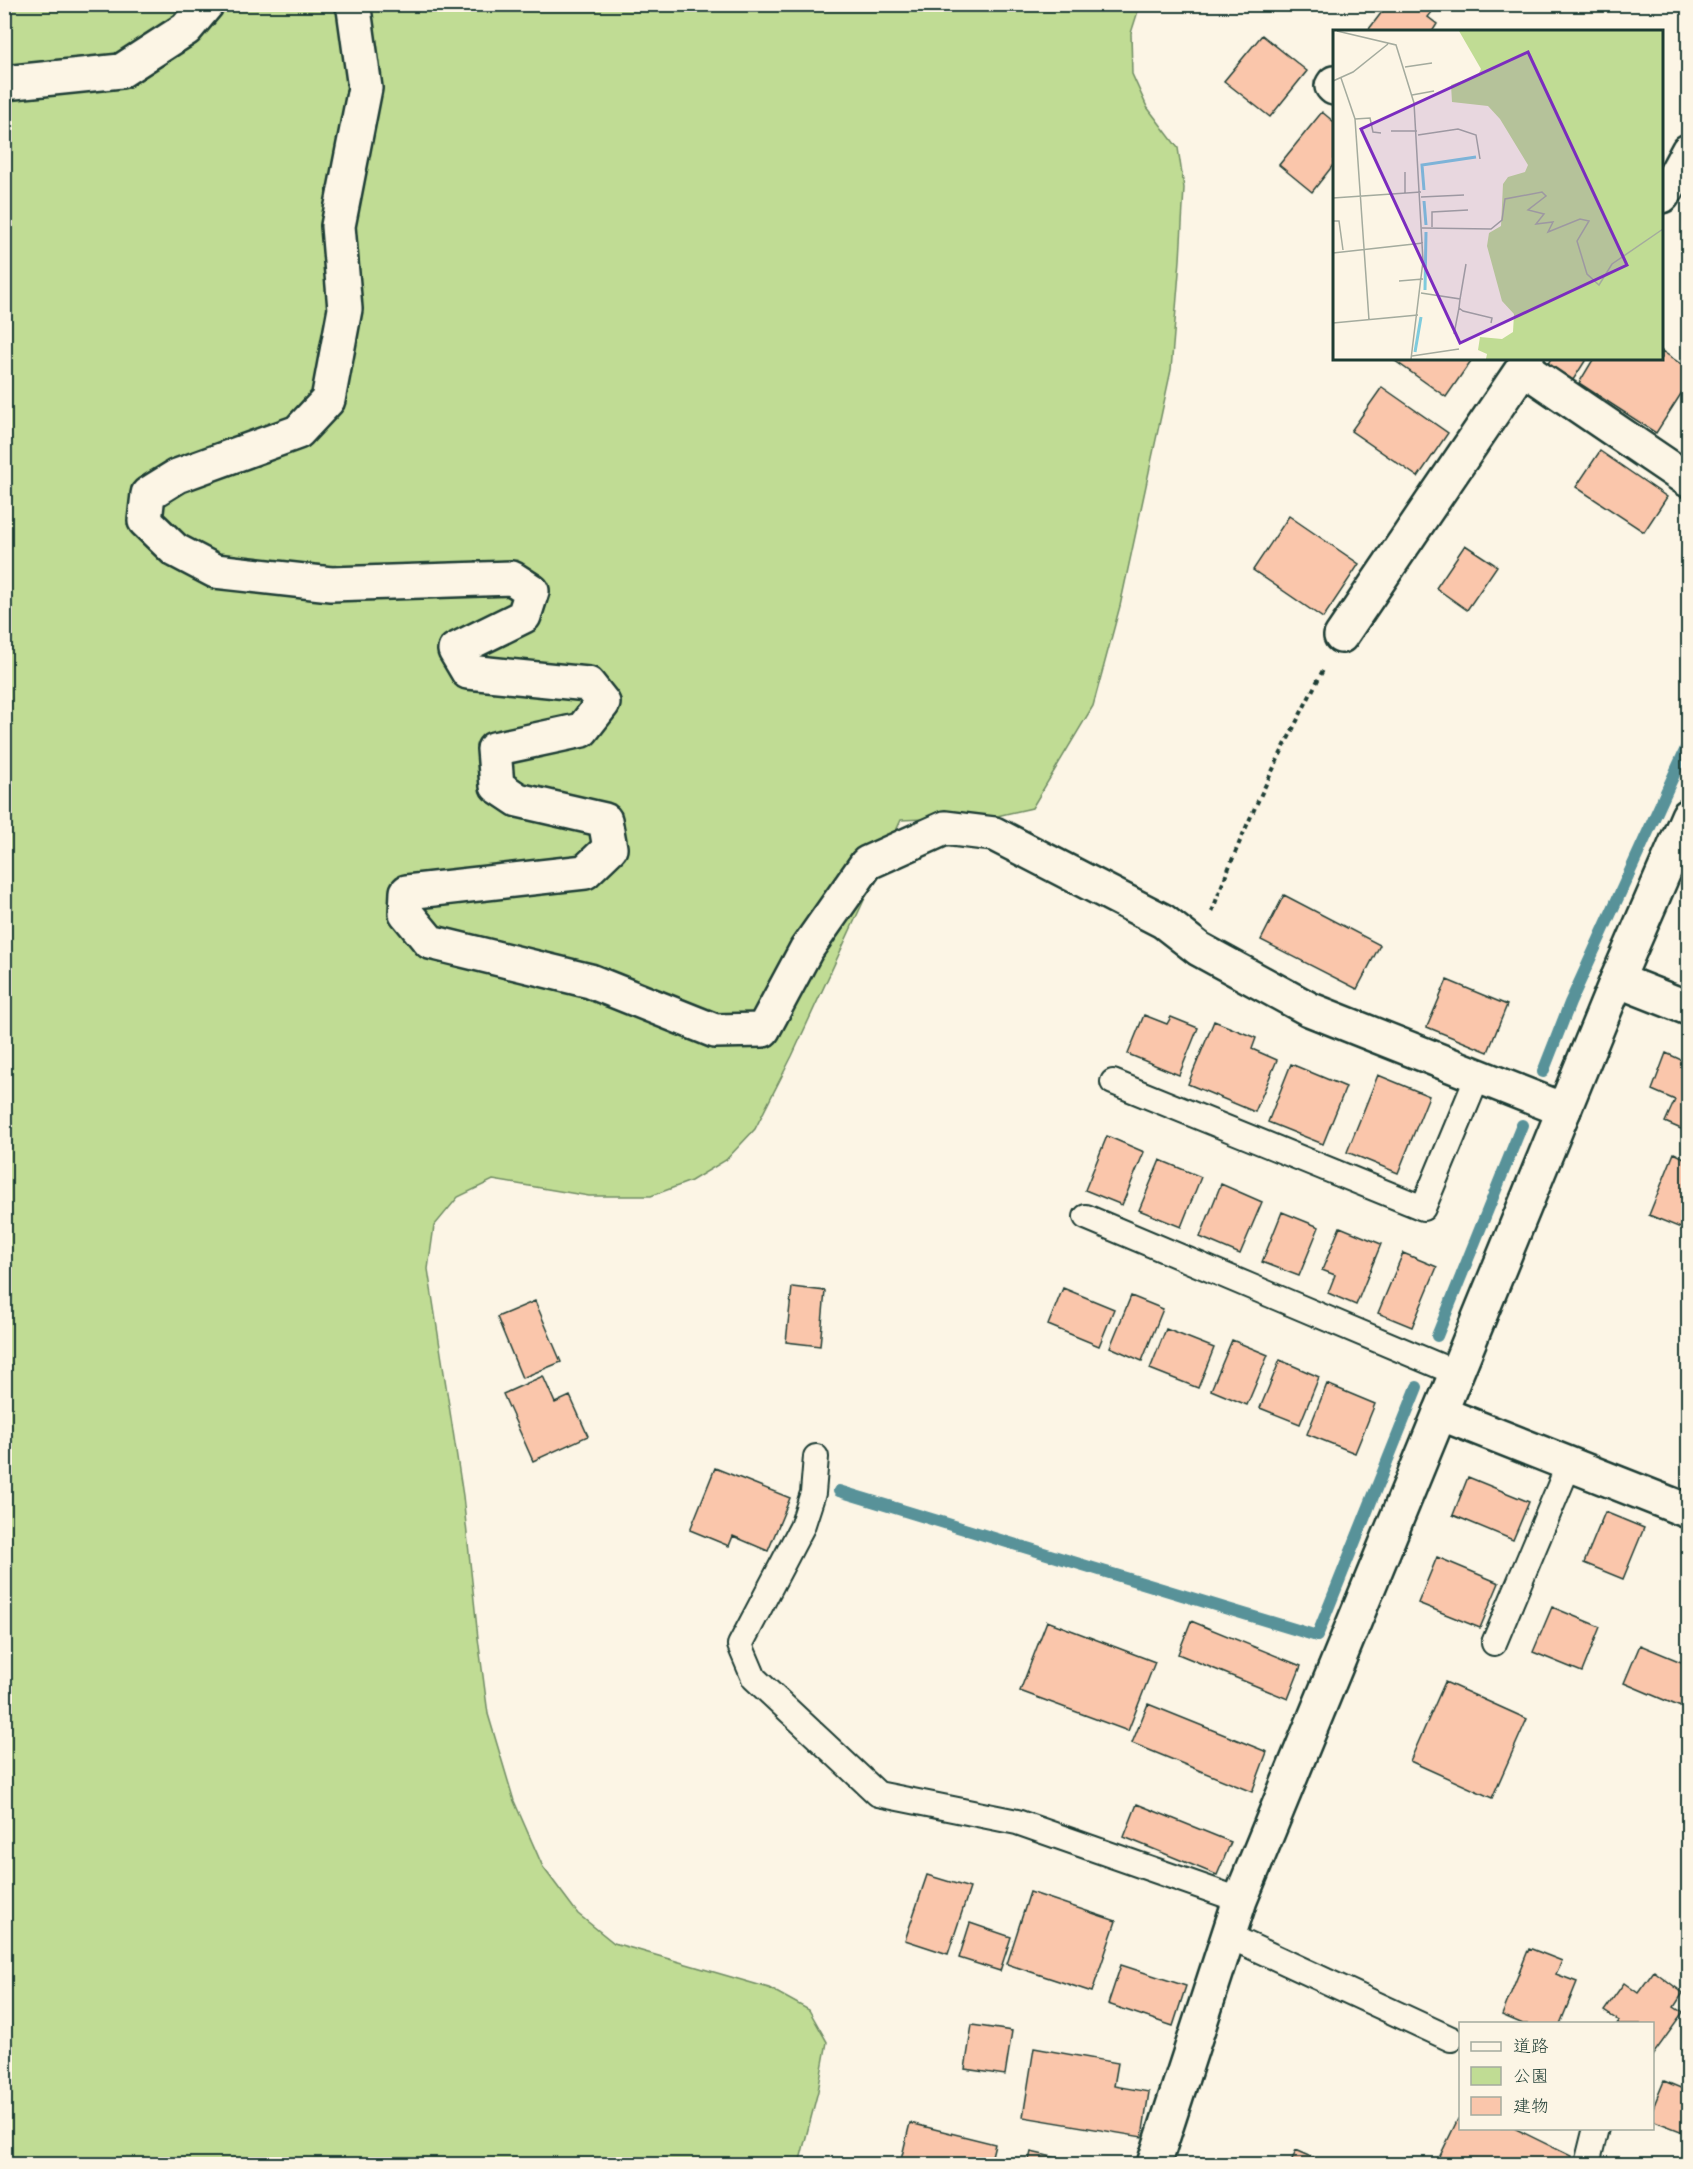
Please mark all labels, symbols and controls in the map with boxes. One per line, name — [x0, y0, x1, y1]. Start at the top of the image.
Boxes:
inset map — [1333, 30, 1663, 360]
legend — [1459, 2022, 1654, 2130]
text: 道路 — [1513, 2033, 1549, 2057]
text: 公園 — [1513, 2063, 1549, 2087]
text: 建物 — [1513, 2093, 1549, 2117]

